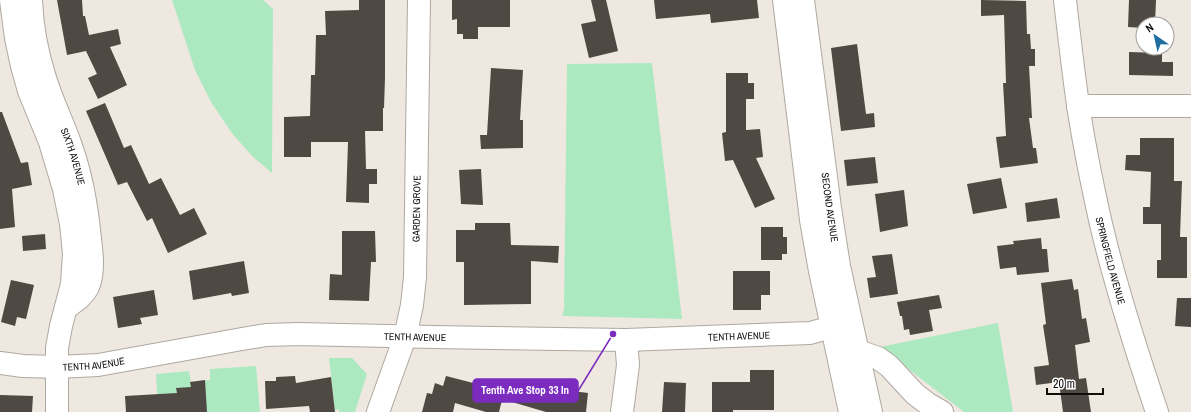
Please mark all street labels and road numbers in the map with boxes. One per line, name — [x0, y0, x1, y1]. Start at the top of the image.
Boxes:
street label: SIXTH AVENUE — [58, 126, 88, 186]
street label: SECOND AVENUE — [818, 172, 841, 243]
street label: GARDEN GROVE — [410, 175, 423, 242]
street label: SPRINGFIELD AVENUE — [1093, 216, 1128, 306]
street label: TENTH AVENUE — [708, 329, 770, 344]
street label: TENTH AVENUE — [384, 330, 446, 344]
street label: TENTH AVENUE — [62, 354, 126, 374]

